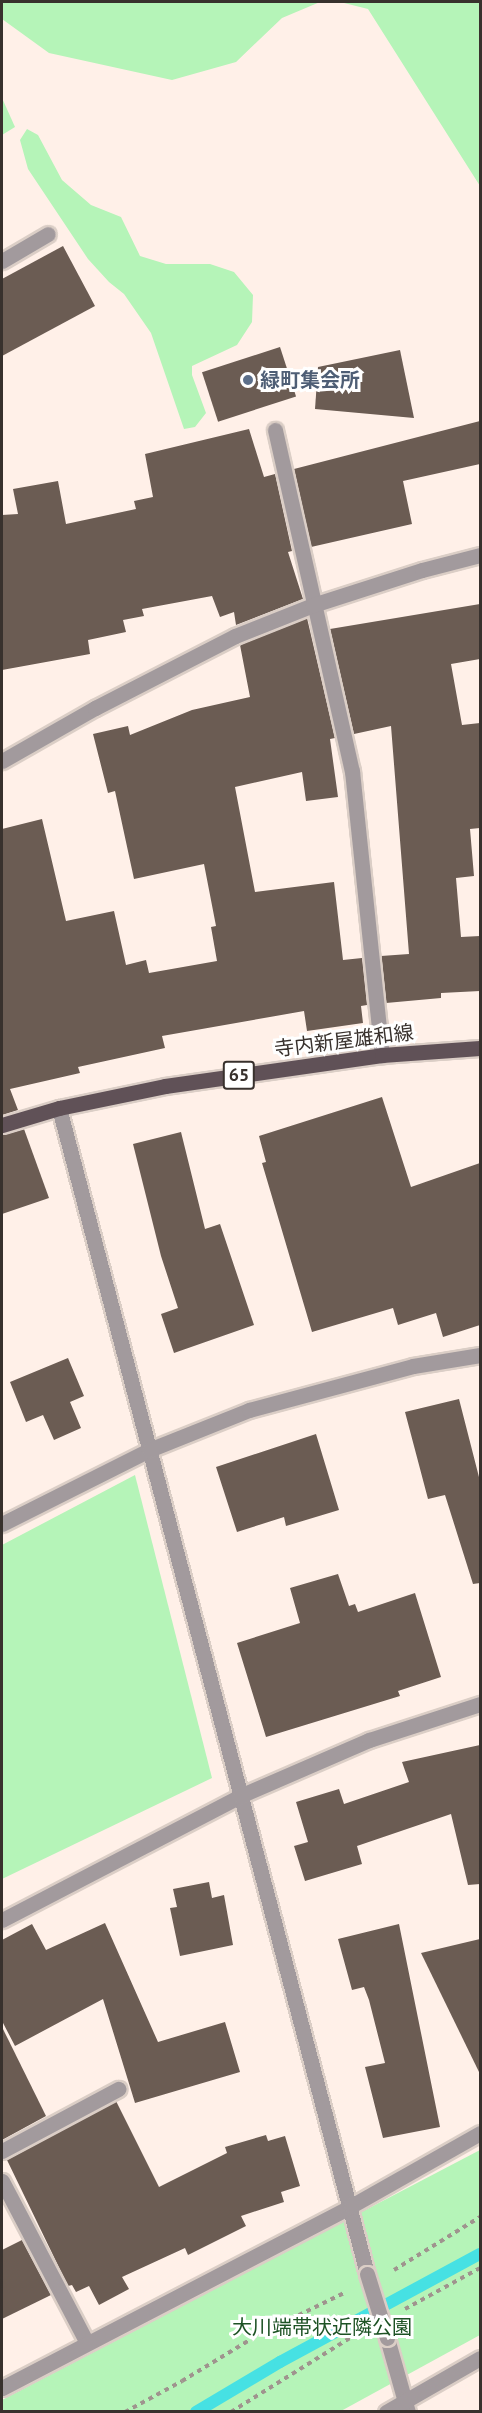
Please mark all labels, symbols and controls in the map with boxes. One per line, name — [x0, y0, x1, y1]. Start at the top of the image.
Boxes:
place label: 緑町集会所 — [260, 368, 360, 392]
marker: 緑町集会所 — [241, 373, 255, 387]
street label: 寺内新屋雄和線 — [273, 1021, 415, 1061]
road number: 65 — [222, 1060, 256, 1090]
park label: 大川端帯状近隣公園 — [232, 2315, 412, 2339]

